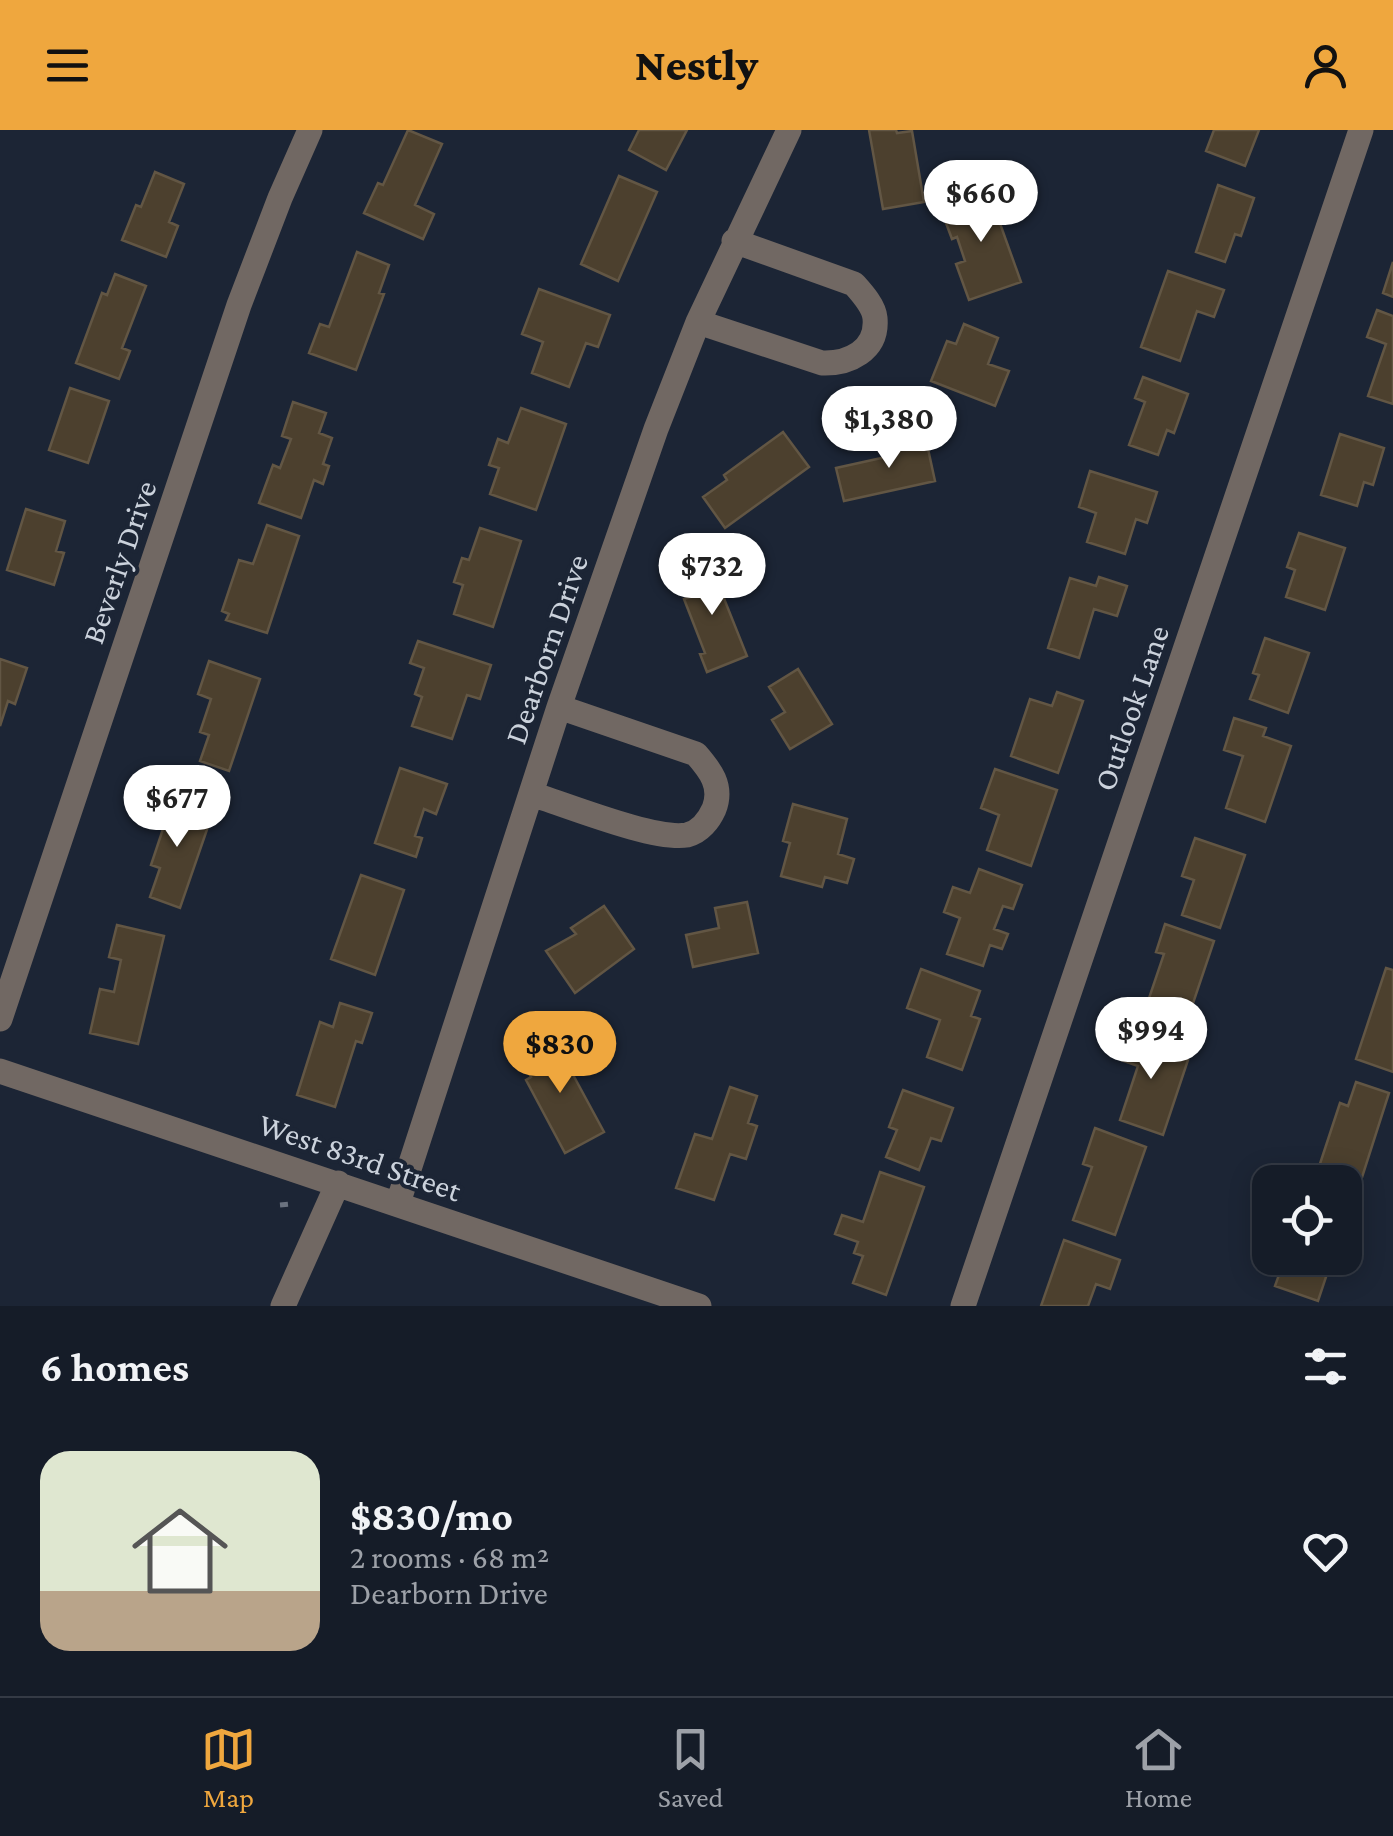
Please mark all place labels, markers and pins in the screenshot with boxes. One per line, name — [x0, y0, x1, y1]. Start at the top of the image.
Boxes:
pin: $660 — [922, 160, 1040, 245]
pin: $1,380 — [808, 386, 970, 471]
pin: $732 — [653, 533, 771, 618]
pin: $677 — [118, 765, 236, 850]
pin: $994 — [1092, 997, 1210, 1082]
pin: $830 — [501, 1011, 619, 1096]

